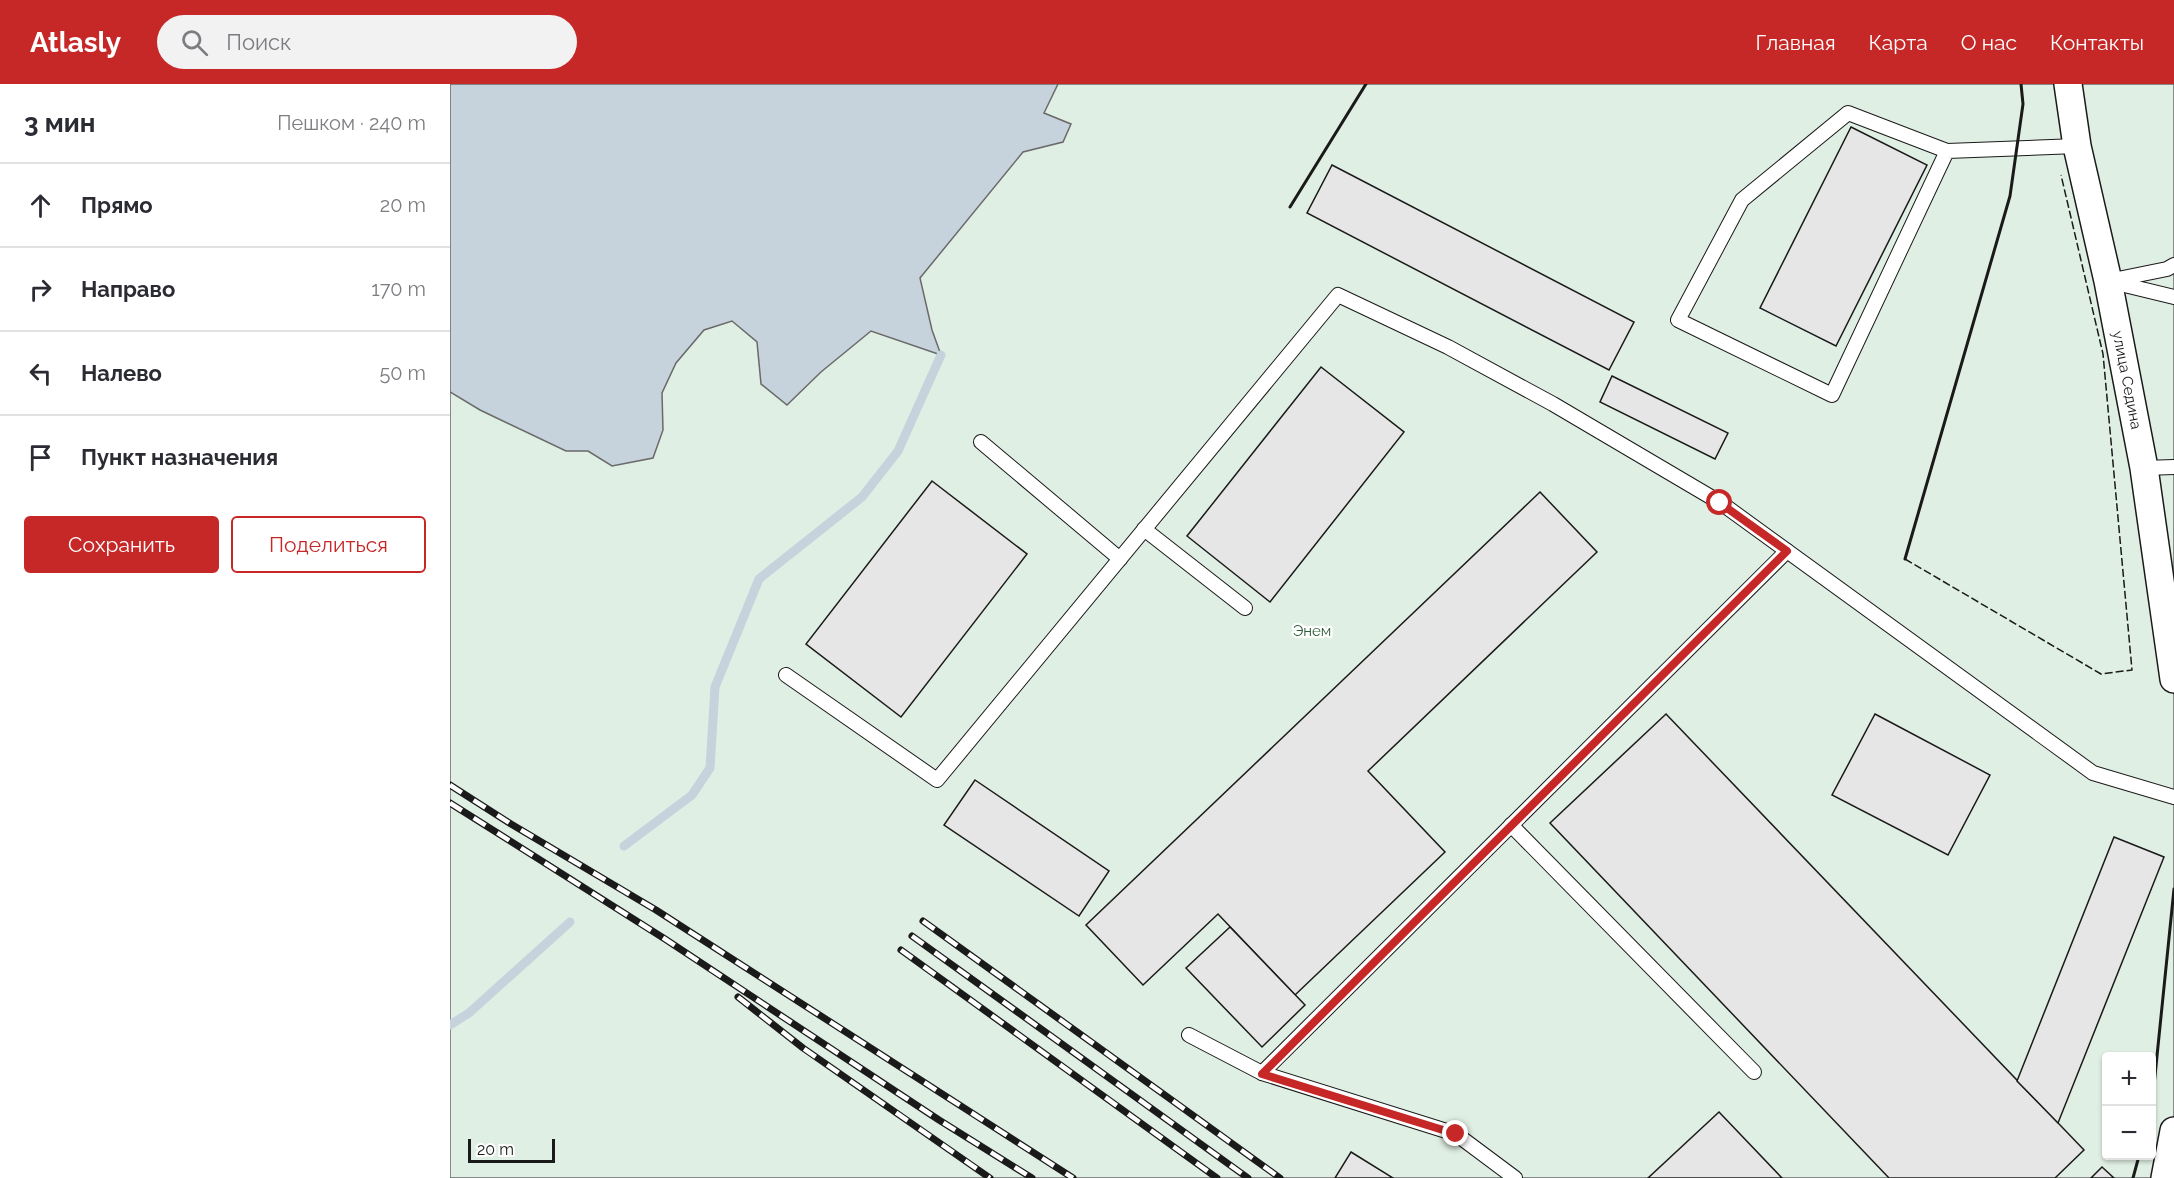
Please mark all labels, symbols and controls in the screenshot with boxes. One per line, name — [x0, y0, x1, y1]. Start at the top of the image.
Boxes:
search box — [157, 15, 577, 69]
text: Atlasly — [30, 26, 121, 59]
icon: search — [178, 26, 211, 59]
text: Поиск — [226, 29, 292, 55]
text: Главная — [1756, 30, 1836, 55]
text: Карта — [1869, 30, 1928, 55]
text: О нас — [1961, 30, 2017, 55]
text: Контакты — [2050, 30, 2144, 55]
text: 3 мин — [24, 108, 95, 138]
text: Пешком · 240 m — [277, 111, 426, 135]
icon: ahead — [24, 189, 57, 222]
text: Прямо — [81, 192, 153, 218]
text: 20 m — [380, 193, 426, 217]
icon: right — [24, 273, 57, 306]
text: Направо — [81, 276, 175, 302]
text: 170 m — [371, 277, 426, 301]
street label: улица Седина — [2109, 329, 2145, 431]
icon: left — [24, 357, 57, 390]
text: Налево — [81, 360, 162, 386]
text: 50 m — [379, 361, 426, 385]
icon: arrive — [24, 441, 57, 474]
text: Пункт назначения — [81, 444, 278, 470]
route start — [1706, 489, 1732, 515]
button: Сохранить — [24, 516, 219, 573]
button: Поделиться — [231, 516, 426, 573]
park label: Энем — [1293, 622, 1331, 640]
map controls — [2102, 1052, 2156, 1160]
button: + — [2102, 1052, 2156, 1106]
button: − — [2102, 1106, 2156, 1160]
route end — [1442, 1120, 1468, 1146]
scale bar — [468, 1136, 555, 1164]
text: 20 m — [477, 1140, 514, 1159]

